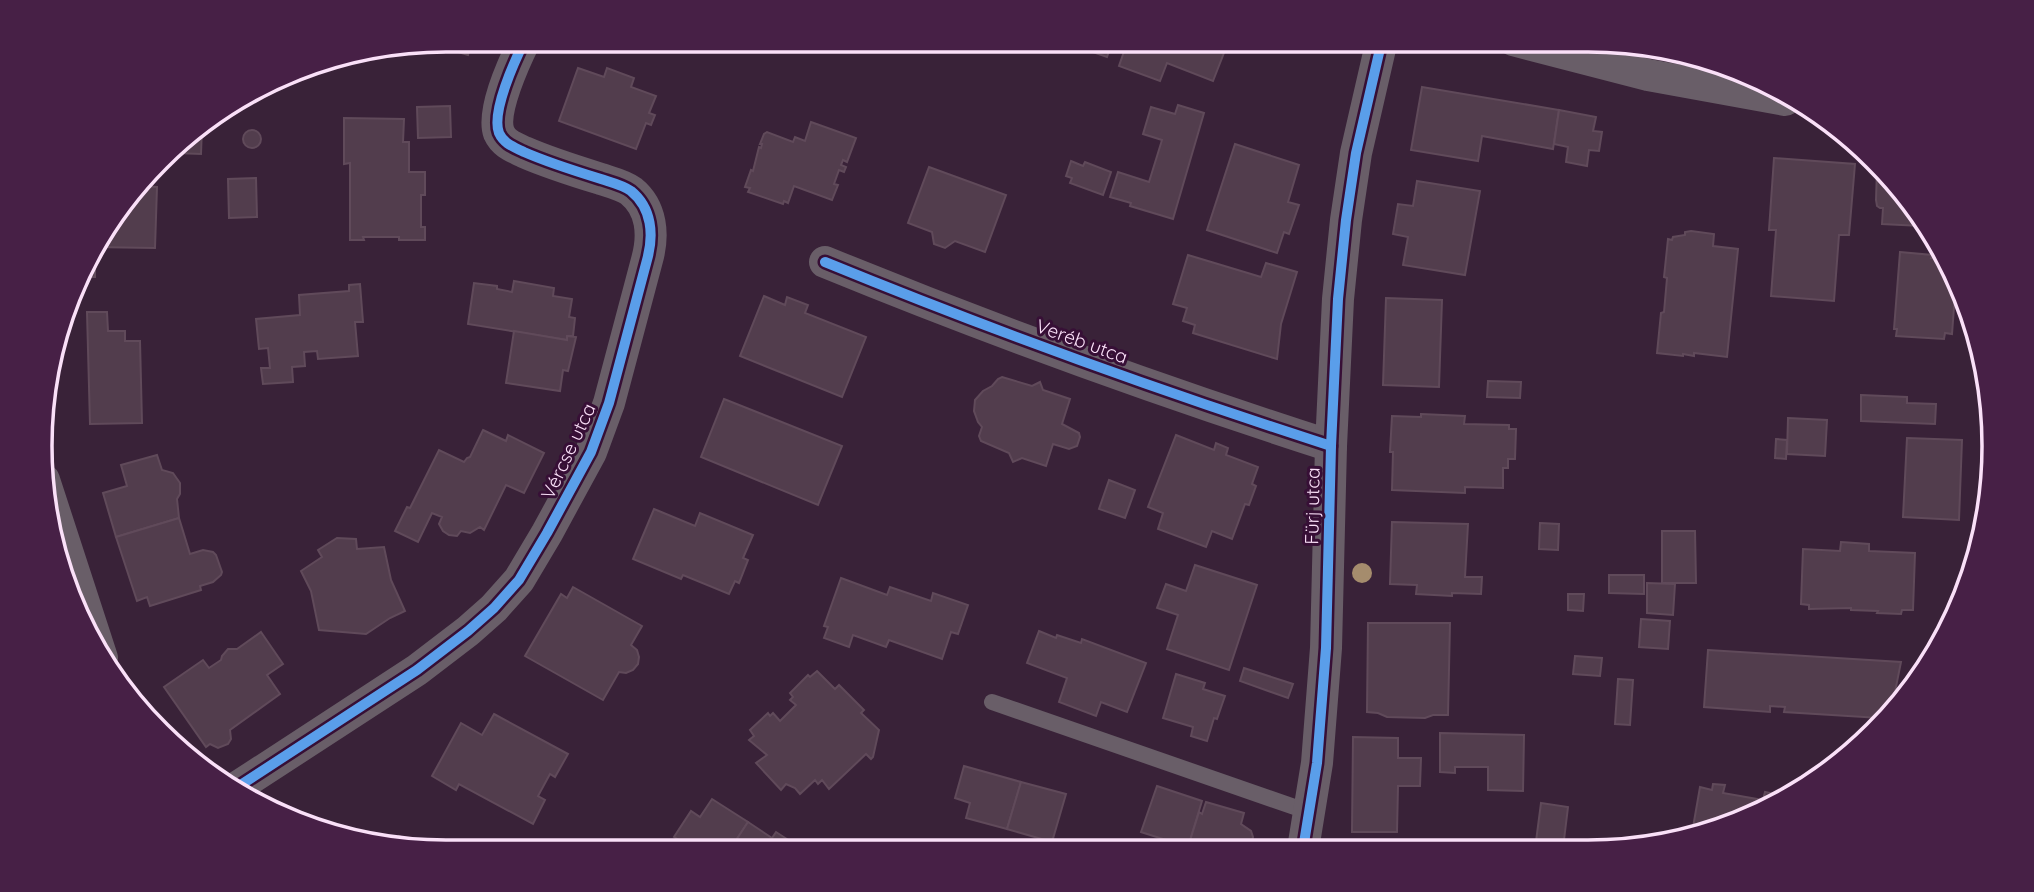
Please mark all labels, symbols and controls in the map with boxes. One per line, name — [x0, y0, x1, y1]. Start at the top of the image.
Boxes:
street label: Veréb utca — [1033, 313, 1131, 369]
street label: Vércse utca — [535, 399, 601, 503]
street label: Fürj utca — [1299, 467, 1325, 545]

